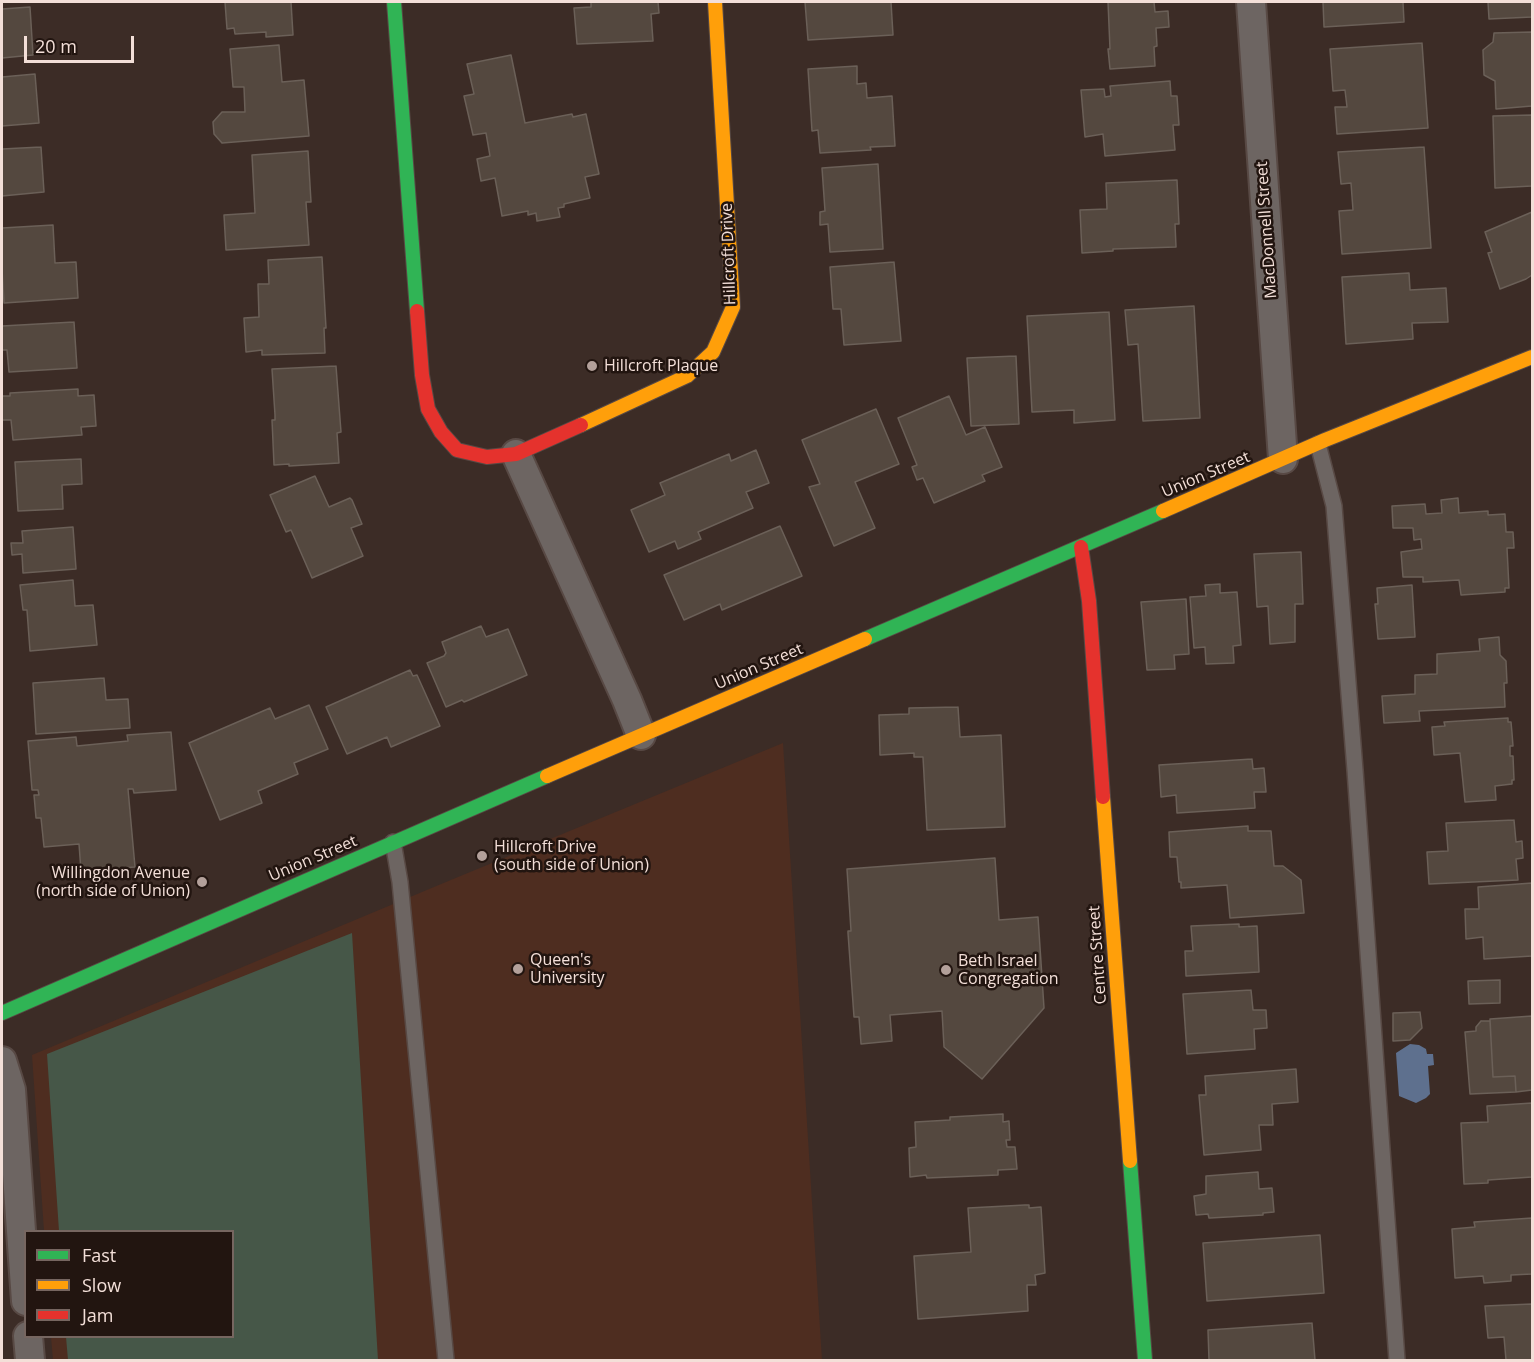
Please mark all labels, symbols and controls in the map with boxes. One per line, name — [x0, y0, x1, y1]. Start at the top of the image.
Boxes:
scale bar — [27, 24, 136, 62]
text: 20 m — [35, 34, 77, 58]
street label: MacDonnell Street — [1253, 161, 1281, 299]
street label: Hillcroft Drive — [718, 203, 740, 305]
place label: Hillcroft Plaque — [604, 356, 718, 376]
marker: Hillcroft Plaque — [585, 359, 599, 373]
street label: Union Street — [1159, 448, 1253, 502]
street label: Union Street — [712, 640, 806, 694]
street label: Union Street — [266, 832, 360, 886]
place label: Hillcroft Drive (south side of Union) — [494, 837, 649, 875]
marker: Hillcroft Drive (south side of Union) — [475, 849, 489, 863]
place label: Willingdon Avenue (north side of Union) — [36, 863, 190, 901]
marker: Willingdon Avenue (north side of Union) — [195, 875, 209, 889]
street label: Centre Street — [1085, 905, 1111, 1005]
place label: Queen's University — [530, 950, 604, 988]
place label: Beth Israel Congregation — [958, 951, 1058, 989]
marker: Queen's University — [511, 962, 525, 976]
marker: Beth Israel Congregation — [939, 963, 953, 977]
legend — [24, 1230, 234, 1338]
text: Fast — [82, 1243, 116, 1267]
text: Slow — [82, 1273, 121, 1297]
text: Jam — [82, 1303, 114, 1327]

